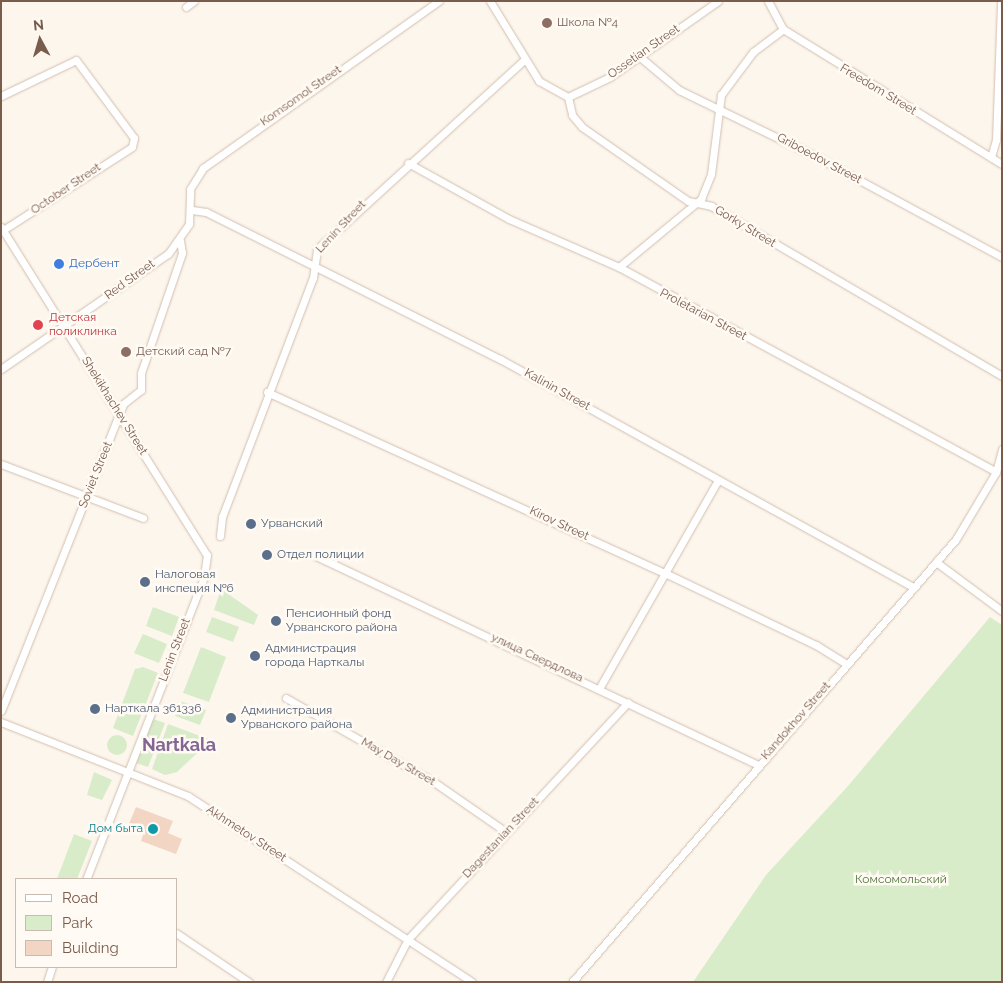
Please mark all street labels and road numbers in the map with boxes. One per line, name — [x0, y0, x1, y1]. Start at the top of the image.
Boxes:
street label: Ossetian Street — [605, 22, 683, 82]
street label: Freedom Street — [837, 62, 919, 118]
street label: Komsomol Street — [257, 63, 345, 129]
street label: Griboedov Street — [774, 131, 864, 187]
street label: October Street — [28, 160, 104, 218]
street label: Lenin Street — [313, 198, 369, 256]
street label: Gorky Street — [712, 203, 778, 251]
street label: Red Street — [102, 257, 158, 303]
street label: Proletarian Street — [657, 286, 749, 344]
street label: Shekikhachev Street — [78, 354, 150, 458]
street label: Kalinin Street — [522, 366, 592, 414]
street label: Soviet Street — [76, 440, 116, 510]
street label: Kirov Street — [527, 504, 591, 544]
street label: Lenin Street — [156, 616, 194, 684]
street label: улица Свердлова — [489, 630, 585, 686]
street label: Kandokhov Street — [758, 679, 834, 763]
street label: May Day Street — [358, 735, 438, 789]
street label: Dagestanian Street — [460, 795, 542, 881]
street label: Akhmetov Street — [203, 803, 289, 865]

